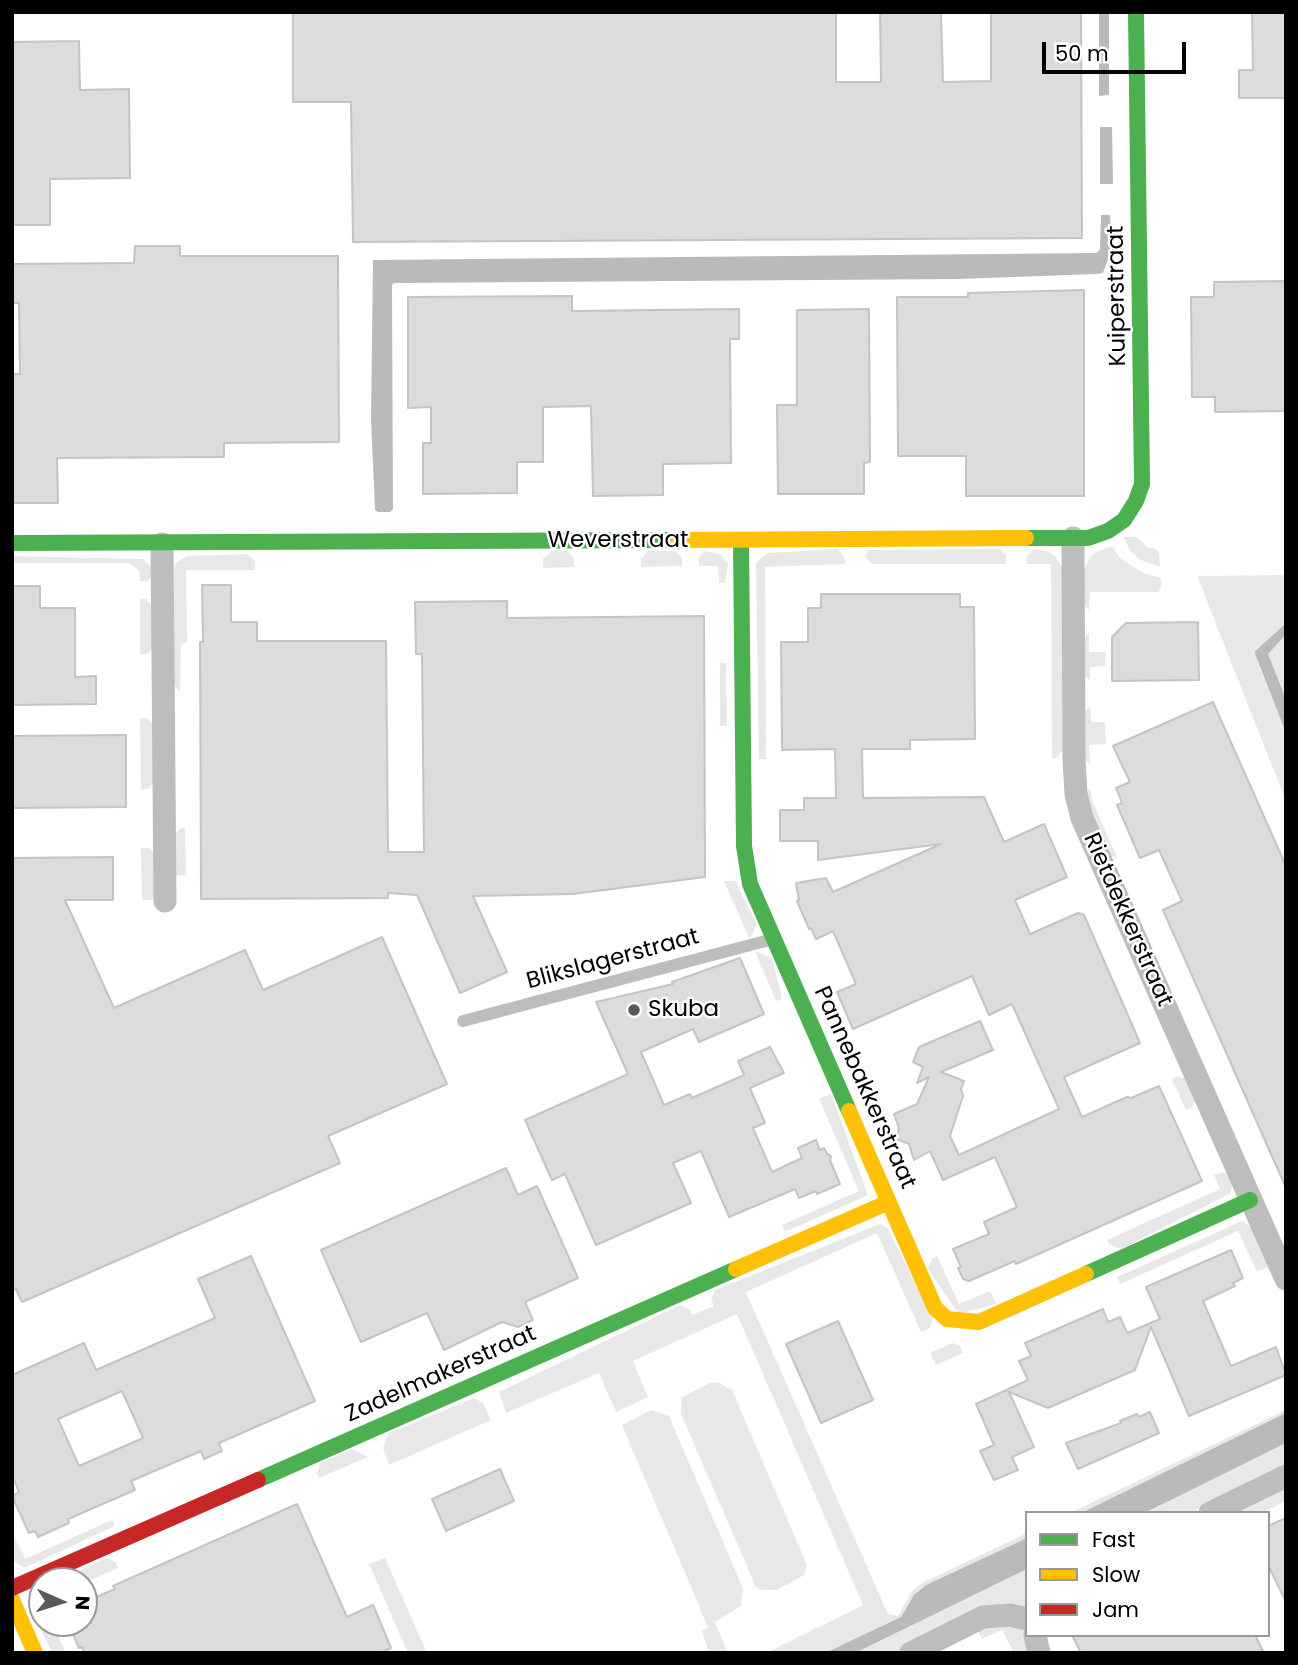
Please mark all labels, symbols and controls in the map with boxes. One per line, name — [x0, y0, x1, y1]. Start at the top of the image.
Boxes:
scale bar — [1046, 28, 1190, 72]
text: 50 m — [1055, 39, 1109, 68]
street label: Kuiperstraat — [1103, 225, 1133, 367]
street label: Weverstraat — [548, 527, 688, 555]
street label: Rietdekkerstraat — [1076, 829, 1178, 1011]
street label: Blikslagerstraat — [524, 924, 702, 996]
street label: Pannebakkerstraat — [807, 983, 921, 1193]
place label: Skuba — [648, 996, 719, 1024]
marker: Skuba — [626, 1002, 642, 1018]
street label: Zadelmakerstraat — [341, 1321, 541, 1429]
legend — [1025, 1511, 1270, 1637]
text: Fast — [1092, 1525, 1135, 1554]
text: Slow — [1092, 1560, 1140, 1589]
north arrow — [28, 1567, 98, 1637]
text: N — [69, 1595, 96, 1611]
text: Jam — [1092, 1595, 1139, 1624]

